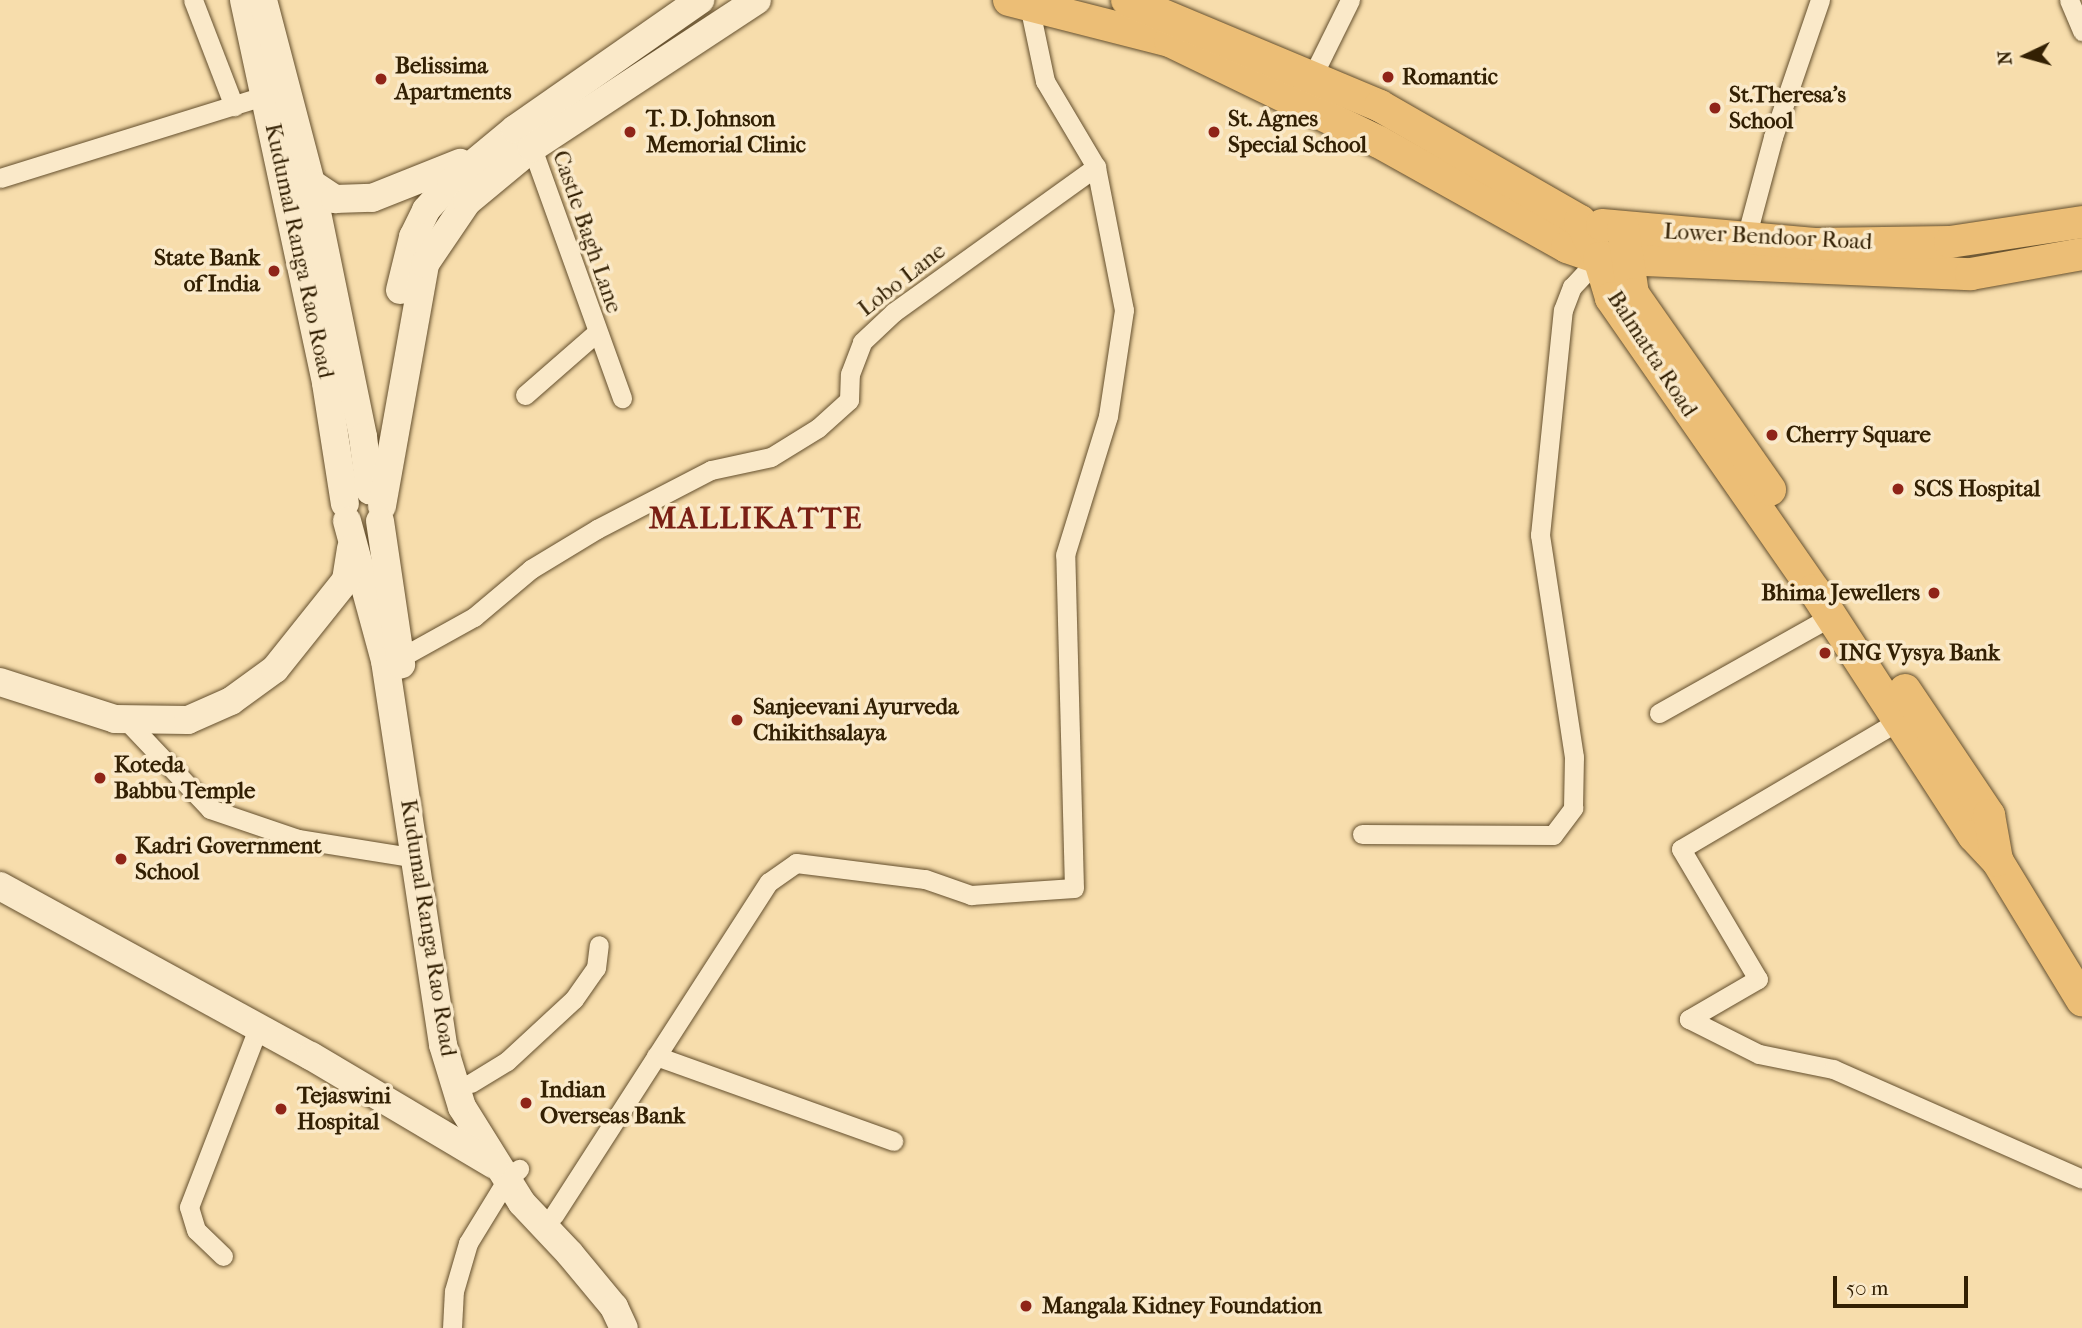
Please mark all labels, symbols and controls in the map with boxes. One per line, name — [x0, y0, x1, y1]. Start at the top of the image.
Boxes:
north arrow — [1991, 21, 2061, 91]
text: N — [1993, 50, 2017, 66]
place label: Belissima Apartments — [395, 52, 511, 106]
place label: Romantic — [1402, 63, 1498, 91]
marker: Romantic — [1380, 69, 1396, 85]
marker: Belissima Apartments — [373, 71, 389, 87]
place label: St.Theresa's School — [1729, 81, 1846, 135]
marker: St.Theresa's School — [1707, 100, 1723, 116]
place label: T. D. Johnson Memorial Clinic — [646, 105, 806, 159]
place label: St. Agnes Special School — [1228, 105, 1367, 159]
street label: Kudumal Ranga Rao Road — [258, 121, 340, 381]
marker: T. D. Johnson Memorial Clinic — [620, 122, 640, 142]
marker: St. Agnes Special School — [1206, 124, 1222, 140]
street label: Castle Bagh Lane — [546, 147, 628, 317]
street label: Lower Bendoor Road — [1663, 218, 1873, 256]
street label: Lobo Lane — [853, 237, 951, 323]
place label: State Bank of India — [154, 244, 260, 298]
marker: State Bank of India — [266, 263, 282, 279]
street label: Balmatta Road — [1601, 286, 1703, 422]
place label: Cherry Square — [1786, 421, 1931, 449]
marker: Cherry Square — [1764, 427, 1780, 443]
place label: SCS Hospital — [1914, 475, 2040, 503]
marker: SCS Hospital — [1888, 479, 1908, 499]
district label: MALLIKATTE — [650, 501, 862, 537]
place label: Bhima Jewellers — [1761, 579, 1920, 607]
marker: Bhima Jewellers — [1926, 585, 1942, 601]
place label: ING Vysya Bank — [1839, 639, 2000, 667]
marker: ING Vysya Bank — [1817, 645, 1833, 661]
place label: Sanjeevani Ayurveda Chikithsalaya — [753, 693, 959, 747]
marker: Sanjeevani Ayurveda Chikithsalaya — [727, 710, 747, 730]
place label: Koteda Babbu Temple — [114, 751, 255, 805]
marker: Koteda Babbu Temple — [92, 770, 108, 786]
street label: Kudumal Ranga Rao Road — [394, 797, 462, 1059]
place label: Kadri Government School — [135, 832, 322, 886]
marker: Kadri Government School — [113, 851, 129, 867]
place label: Indian Overseas Bank — [540, 1076, 685, 1130]
place label: Tejaswini Hospital — [297, 1082, 391, 1136]
marker: Indian Overseas Bank — [518, 1095, 534, 1111]
marker: Tejaswini Hospital — [271, 1099, 291, 1119]
scale bar — [1837, 1262, 1972, 1306]
text: 50 m — [1846, 1276, 1889, 1300]
place label: Mangala Kidney Foundation — [1042, 1292, 1322, 1320]
marker: Mangala Kidney Foundation — [1016, 1296, 1036, 1316]

